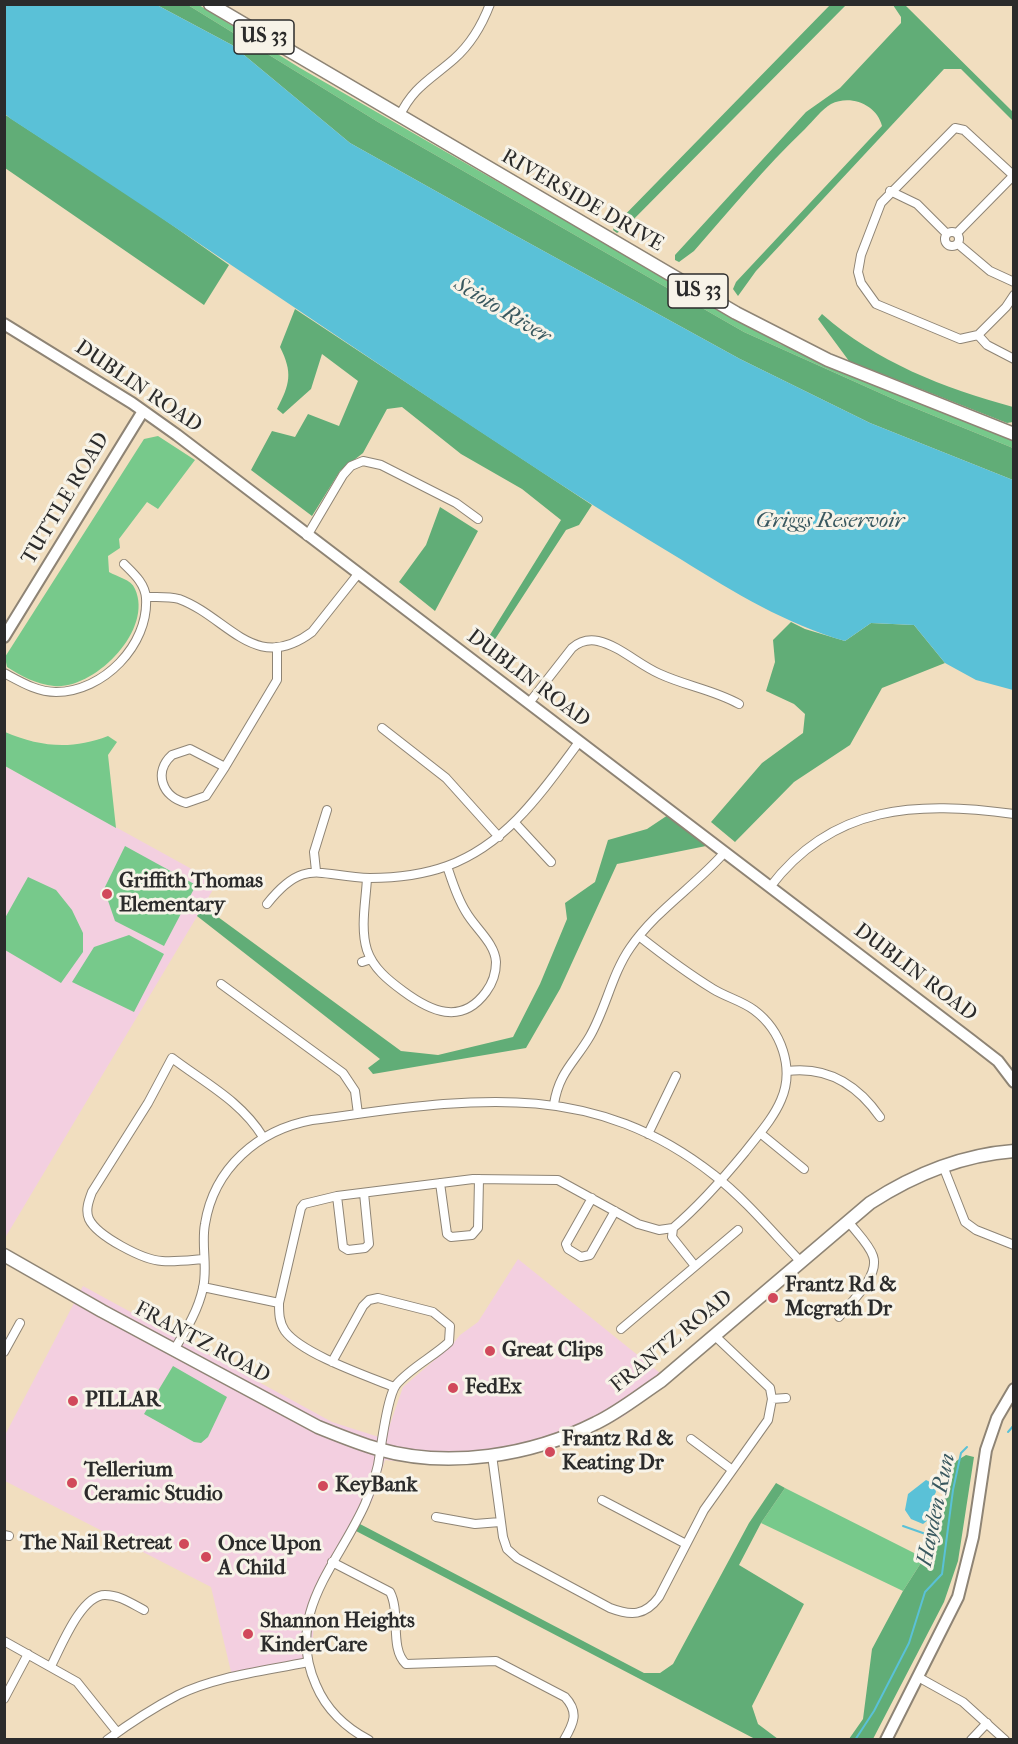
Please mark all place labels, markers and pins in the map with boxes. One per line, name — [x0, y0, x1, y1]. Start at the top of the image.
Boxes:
place label: Griffith Thomas Elementary — [119, 869, 263, 919]
marker: Griffith Thomas Elementary — [100, 887, 114, 901]
place label: Frantz Rd & Mcgrath Dr — [785, 1273, 896, 1323]
marker: Frantz Rd & Mcgrath Dr — [766, 1291, 780, 1305]
place label: Great Clips — [502, 1338, 603, 1364]
marker: Great Clips — [483, 1344, 497, 1358]
place label: FedEx — [465, 1375, 522, 1401]
marker: FedEx — [446, 1381, 460, 1395]
place label: PILLAR — [85, 1388, 160, 1414]
marker: PILLAR — [66, 1394, 80, 1408]
place label: Frantz Rd & Keating Dr — [562, 1427, 673, 1477]
marker: Frantz Rd & Keating Dr — [543, 1445, 557, 1459]
place label: Tellerium Ceramic Studio — [84, 1458, 223, 1508]
place label: KeyBank — [335, 1473, 417, 1499]
marker: Tellerium Ceramic Studio — [65, 1476, 79, 1490]
marker: KeyBank — [316, 1479, 330, 1493]
place label: The Nail Retreat — [20, 1531, 172, 1557]
place label: Once Upon A Child — [218, 1532, 321, 1582]
marker: The Nail Retreat — [177, 1537, 191, 1551]
marker: Once Upon A Child — [199, 1550, 213, 1564]
place label: Shannon Heights KinderCare — [260, 1609, 415, 1659]
marker: Shannon Heights KinderCare — [241, 1627, 255, 1641]

